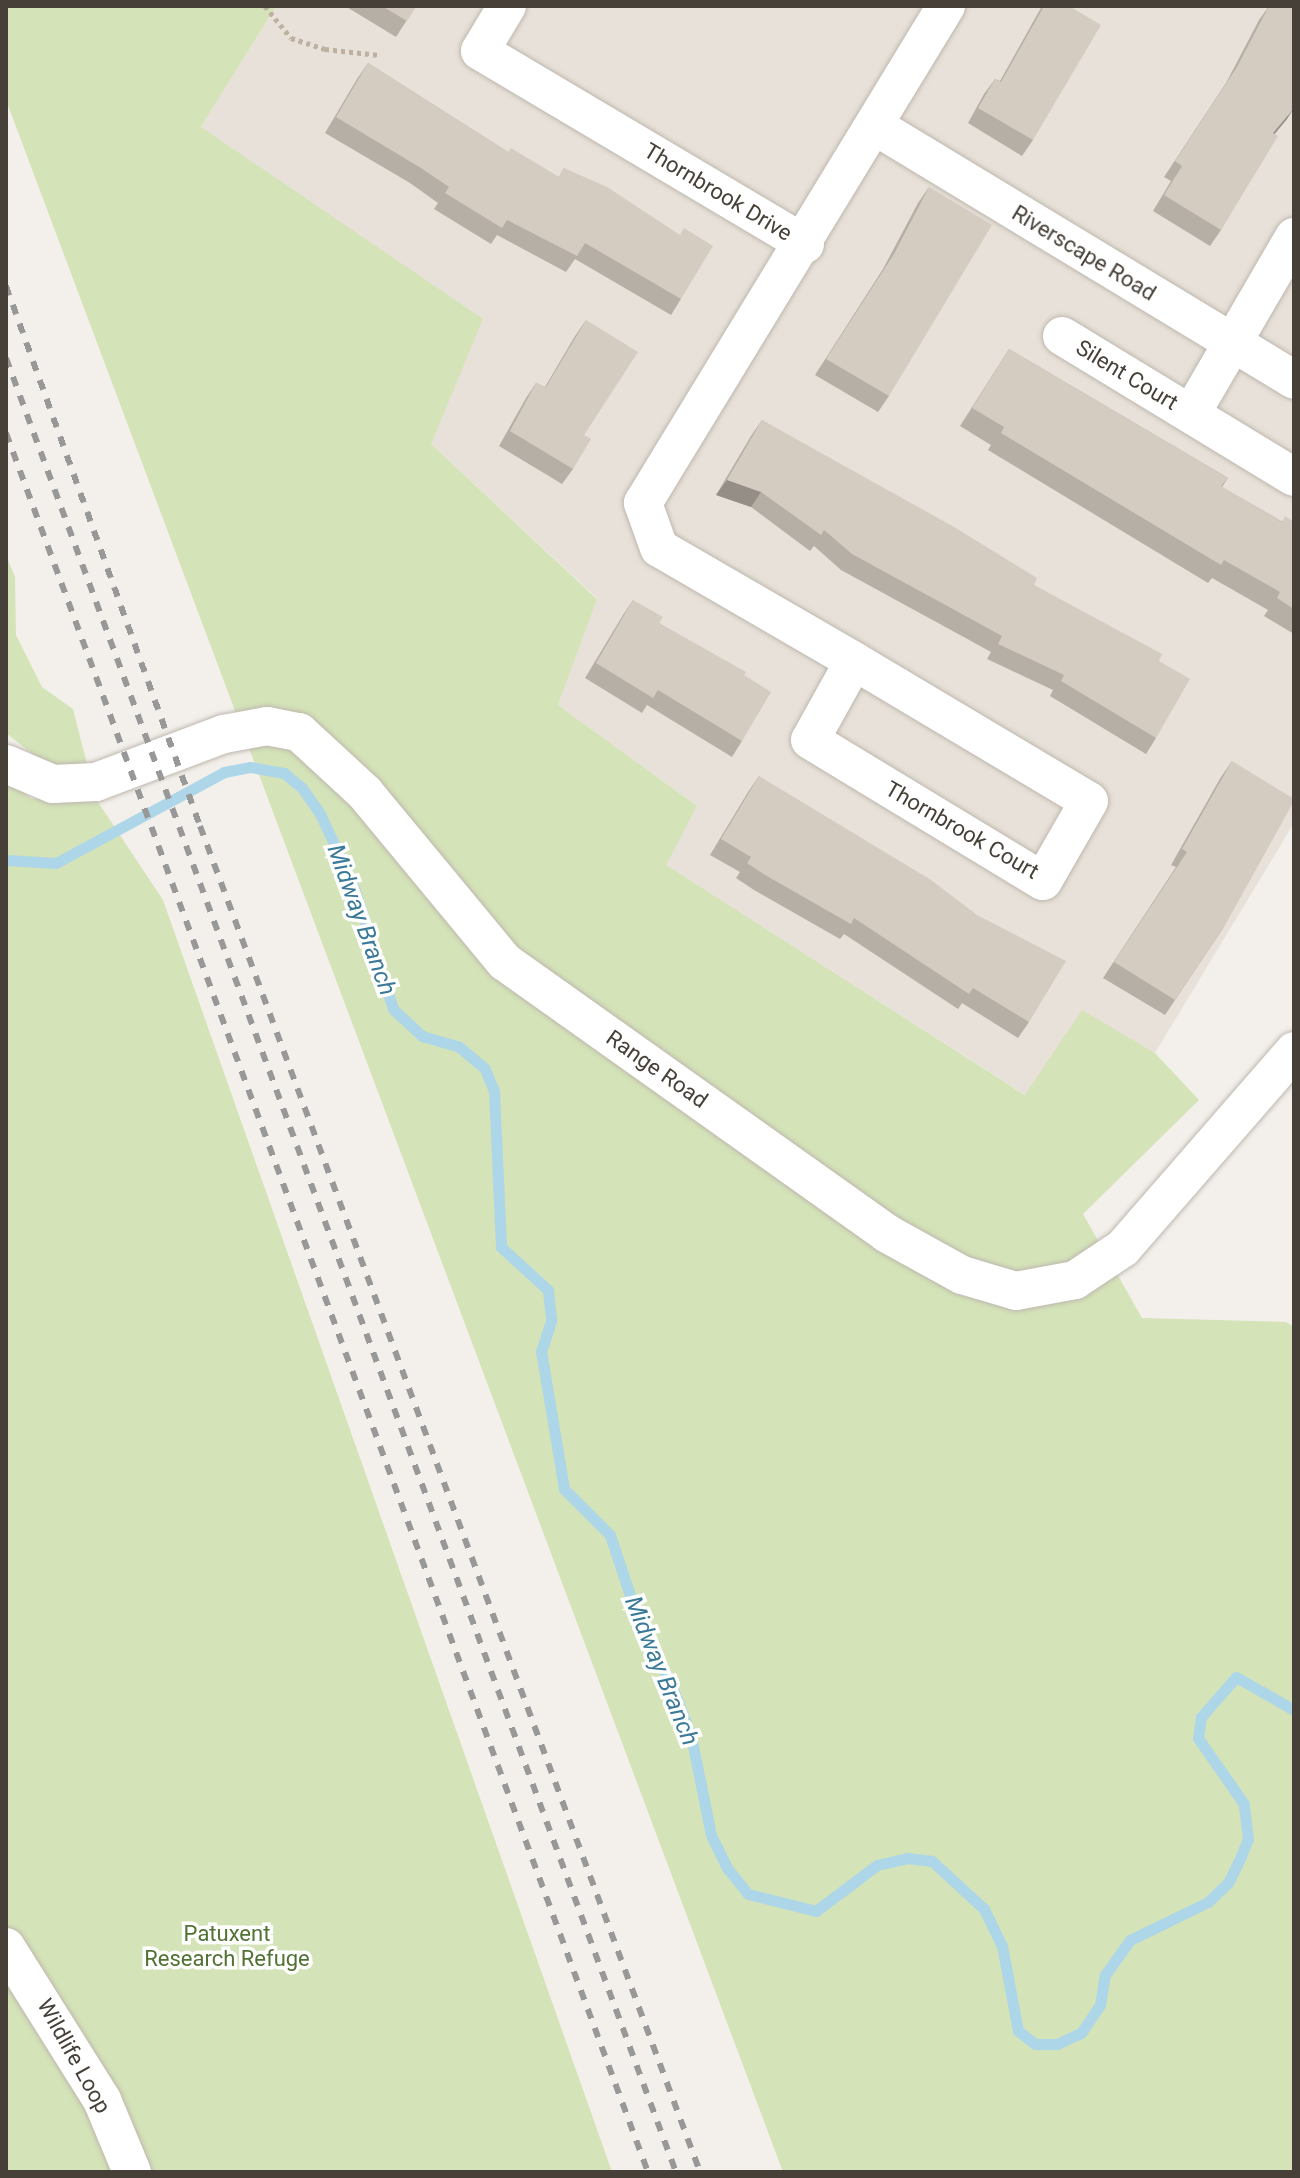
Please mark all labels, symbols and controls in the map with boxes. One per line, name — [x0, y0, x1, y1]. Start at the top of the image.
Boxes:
street label: Thornbrook Drive — [639, 137, 797, 247]
street label: Riverscape Road — [1007, 200, 1161, 306]
street label: Silent Court — [1071, 334, 1183, 416]
street label: Thornbrook Court — [881, 775, 1043, 885]
water label: Midway Branch — [320, 841, 402, 999]
street label: Range Road — [601, 1024, 713, 1114]
water label: Midway Branch — [618, 1592, 704, 1750]
park label: Patuxent Research Refuge — [144, 1920, 310, 1972]
street label: Wildlife Loop — [32, 1994, 116, 2118]

